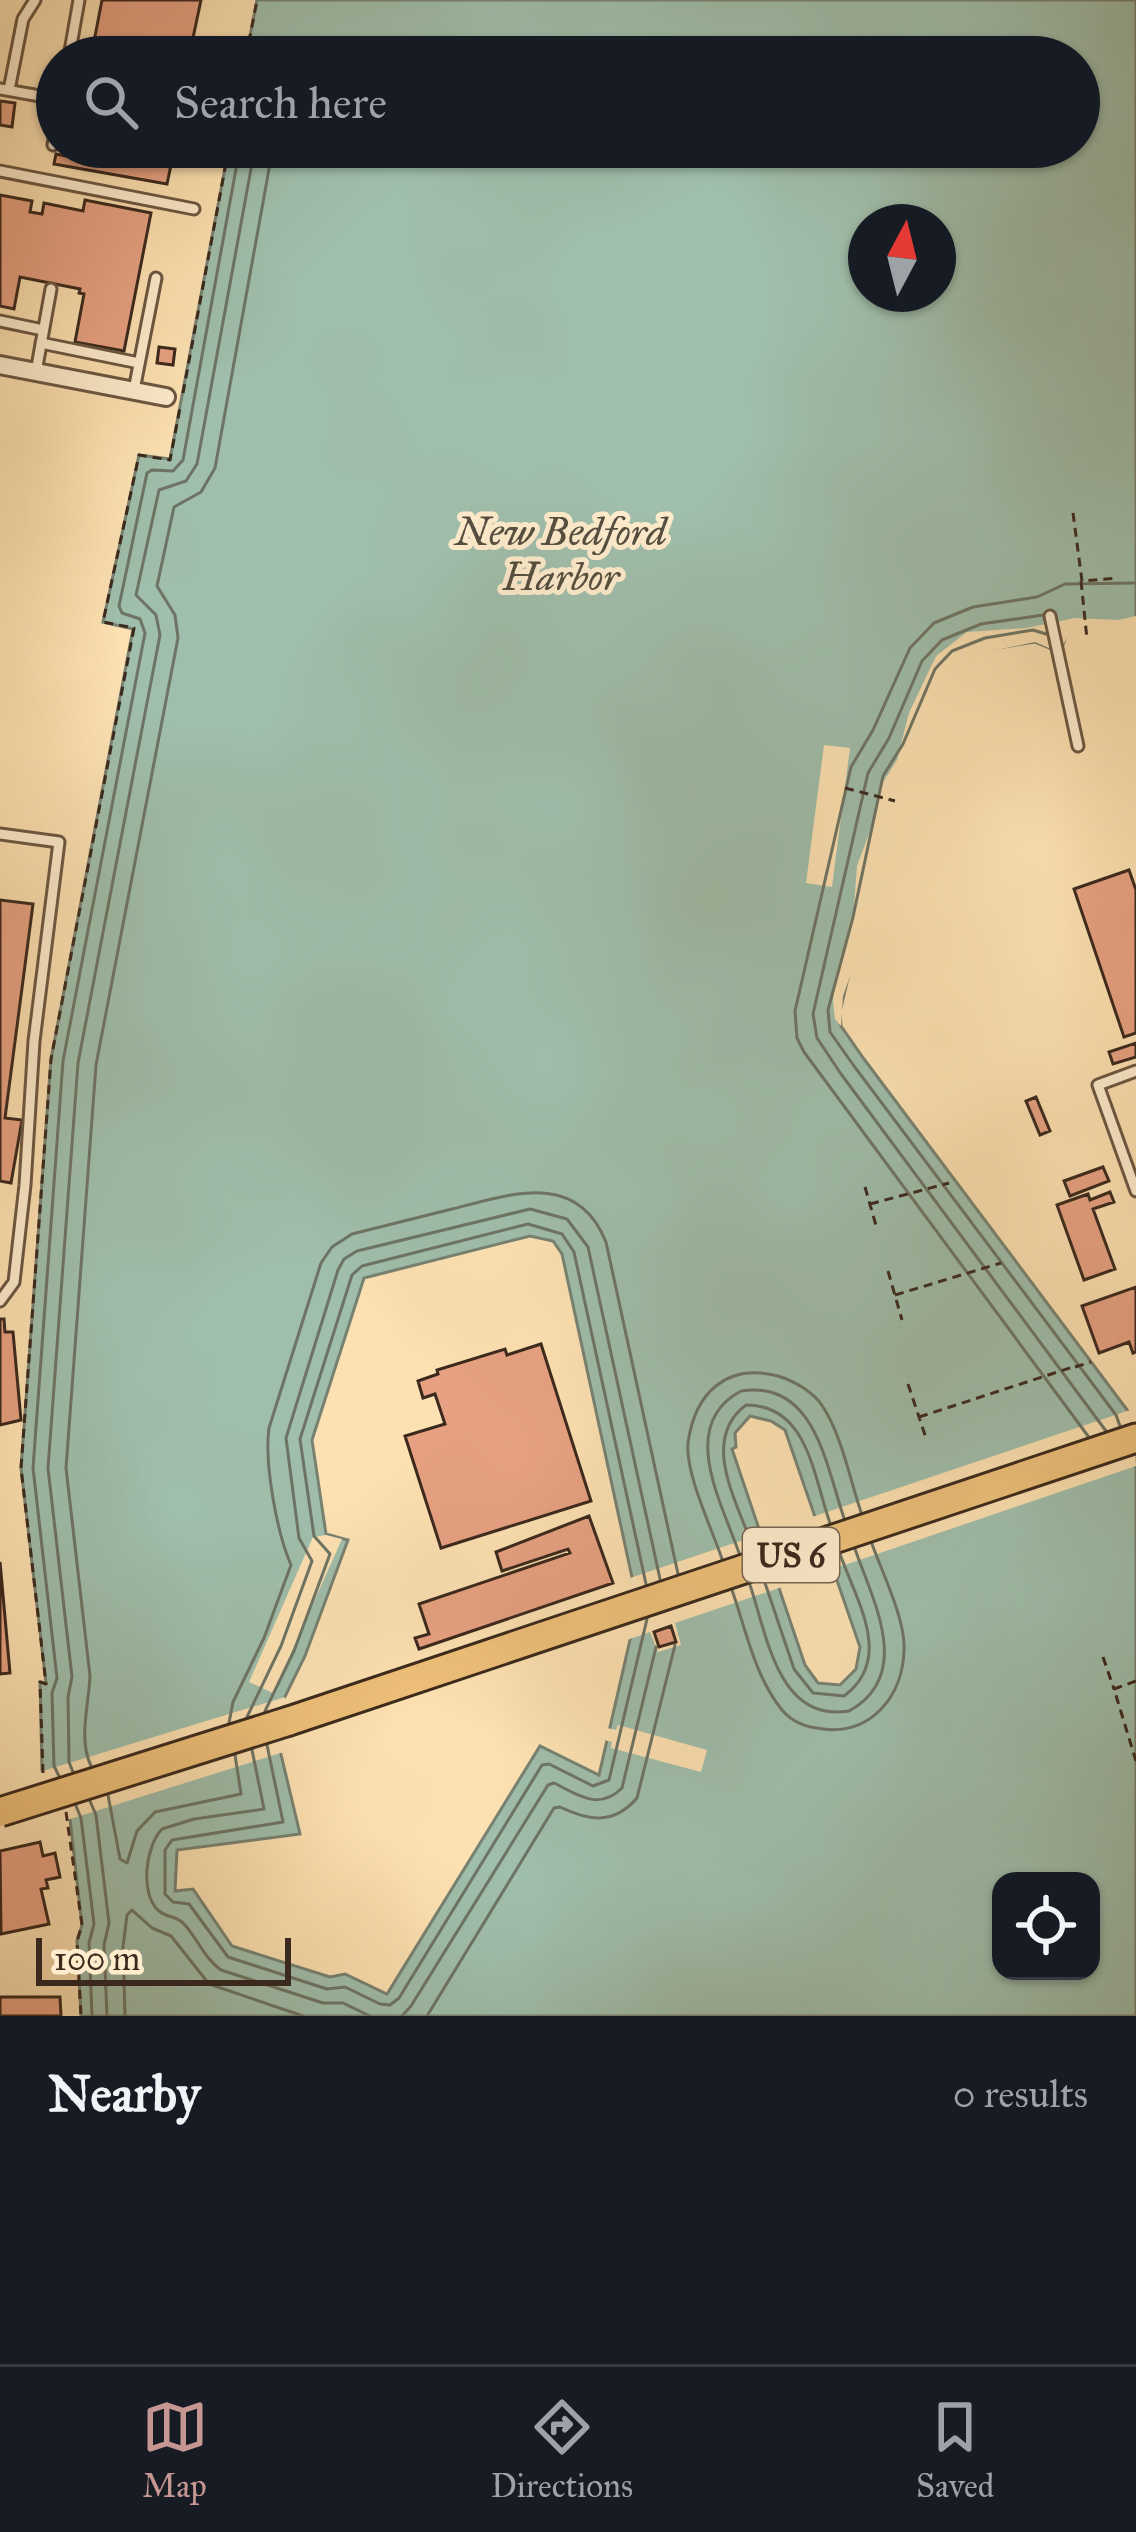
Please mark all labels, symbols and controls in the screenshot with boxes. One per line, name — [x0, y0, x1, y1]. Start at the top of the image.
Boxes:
search box — [36, 36, 1100, 168]
icon: search — [78, 69, 144, 135]
text: Search here — [174, 75, 387, 130]
north arrow — [848, 204, 956, 312]
water label: New Bedford Harbor — [453, 508, 669, 601]
road number: US 6 — [743, 1528, 839, 1582]
map controls — [992, 1872, 1100, 1980]
button: locate — [992, 1872, 1100, 1980]
scale bar — [36, 1932, 291, 1985]
text: 100 m — [54, 1939, 140, 1979]
text: Nearby — [48, 2063, 200, 2125]
text: 0 results — [953, 2070, 1088, 2118]
tab: Map — [142, 2394, 208, 2506]
tab: Directions — [491, 2394, 633, 2506]
tab: Saved — [916, 2394, 994, 2506]

